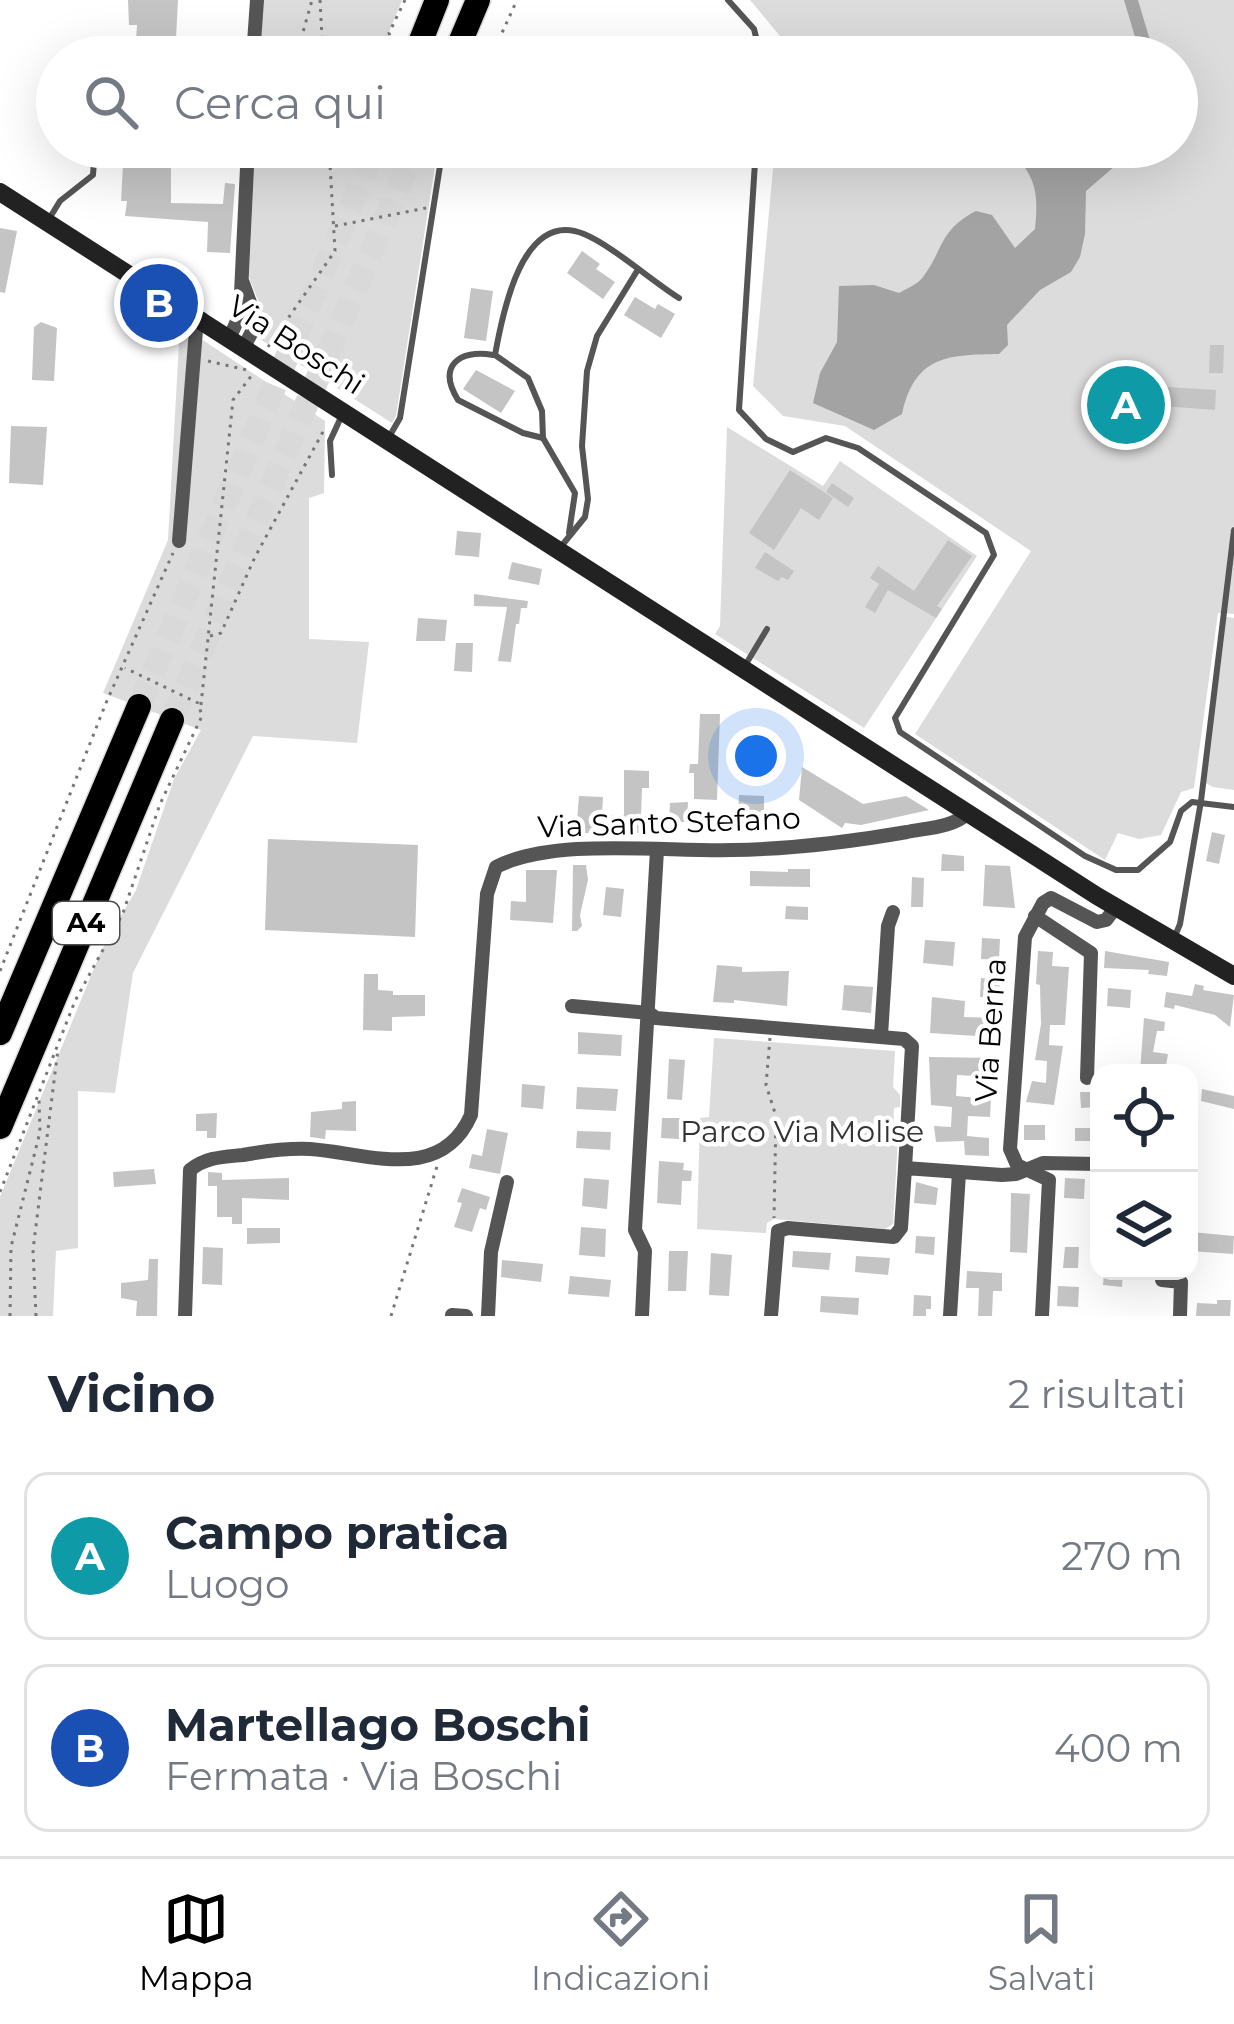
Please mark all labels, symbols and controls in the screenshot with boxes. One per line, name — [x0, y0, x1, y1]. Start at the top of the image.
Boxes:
search box — [36, 36, 1198, 168]
icon: search — [78, 69, 144, 135]
text: Cerca qui — [174, 75, 386, 130]
pin: B — [120, 258, 198, 348]
street label: Via Boschi — [221, 287, 371, 402]
pin: A — [1087, 360, 1165, 450]
your location — [726, 726, 786, 786]
street label: Via Santo Stefano — [537, 799, 801, 846]
road number: A4 — [53, 902, 119, 944]
street label: Via Berna — [967, 957, 1014, 1103]
map controls — [1090, 1064, 1198, 1280]
button: locate — [1090, 1064, 1198, 1172]
park label: Parco Via Molise — [680, 1113, 924, 1150]
button: layers — [1090, 1172, 1198, 1280]
text: Vicino — [48, 1363, 215, 1425]
text: 2 risultati — [1008, 1370, 1186, 1418]
text: Campo pratica — [165, 1505, 510, 1560]
text: A — [75, 1532, 105, 1580]
text: 270 m — [1061, 1532, 1183, 1580]
text: Luogo — [165, 1560, 290, 1608]
text: Martellago Boschi — [165, 1697, 591, 1752]
text: B — [75, 1724, 105, 1772]
text: 400 m — [1054, 1724, 1183, 1772]
text: Fermata · Via Boschi — [165, 1752, 562, 1800]
tab: Mappa — [139, 1886, 254, 1998]
tab: Indicazioni — [531, 1886, 710, 1998]
tab: Salvati — [988, 1886, 1095, 1998]

